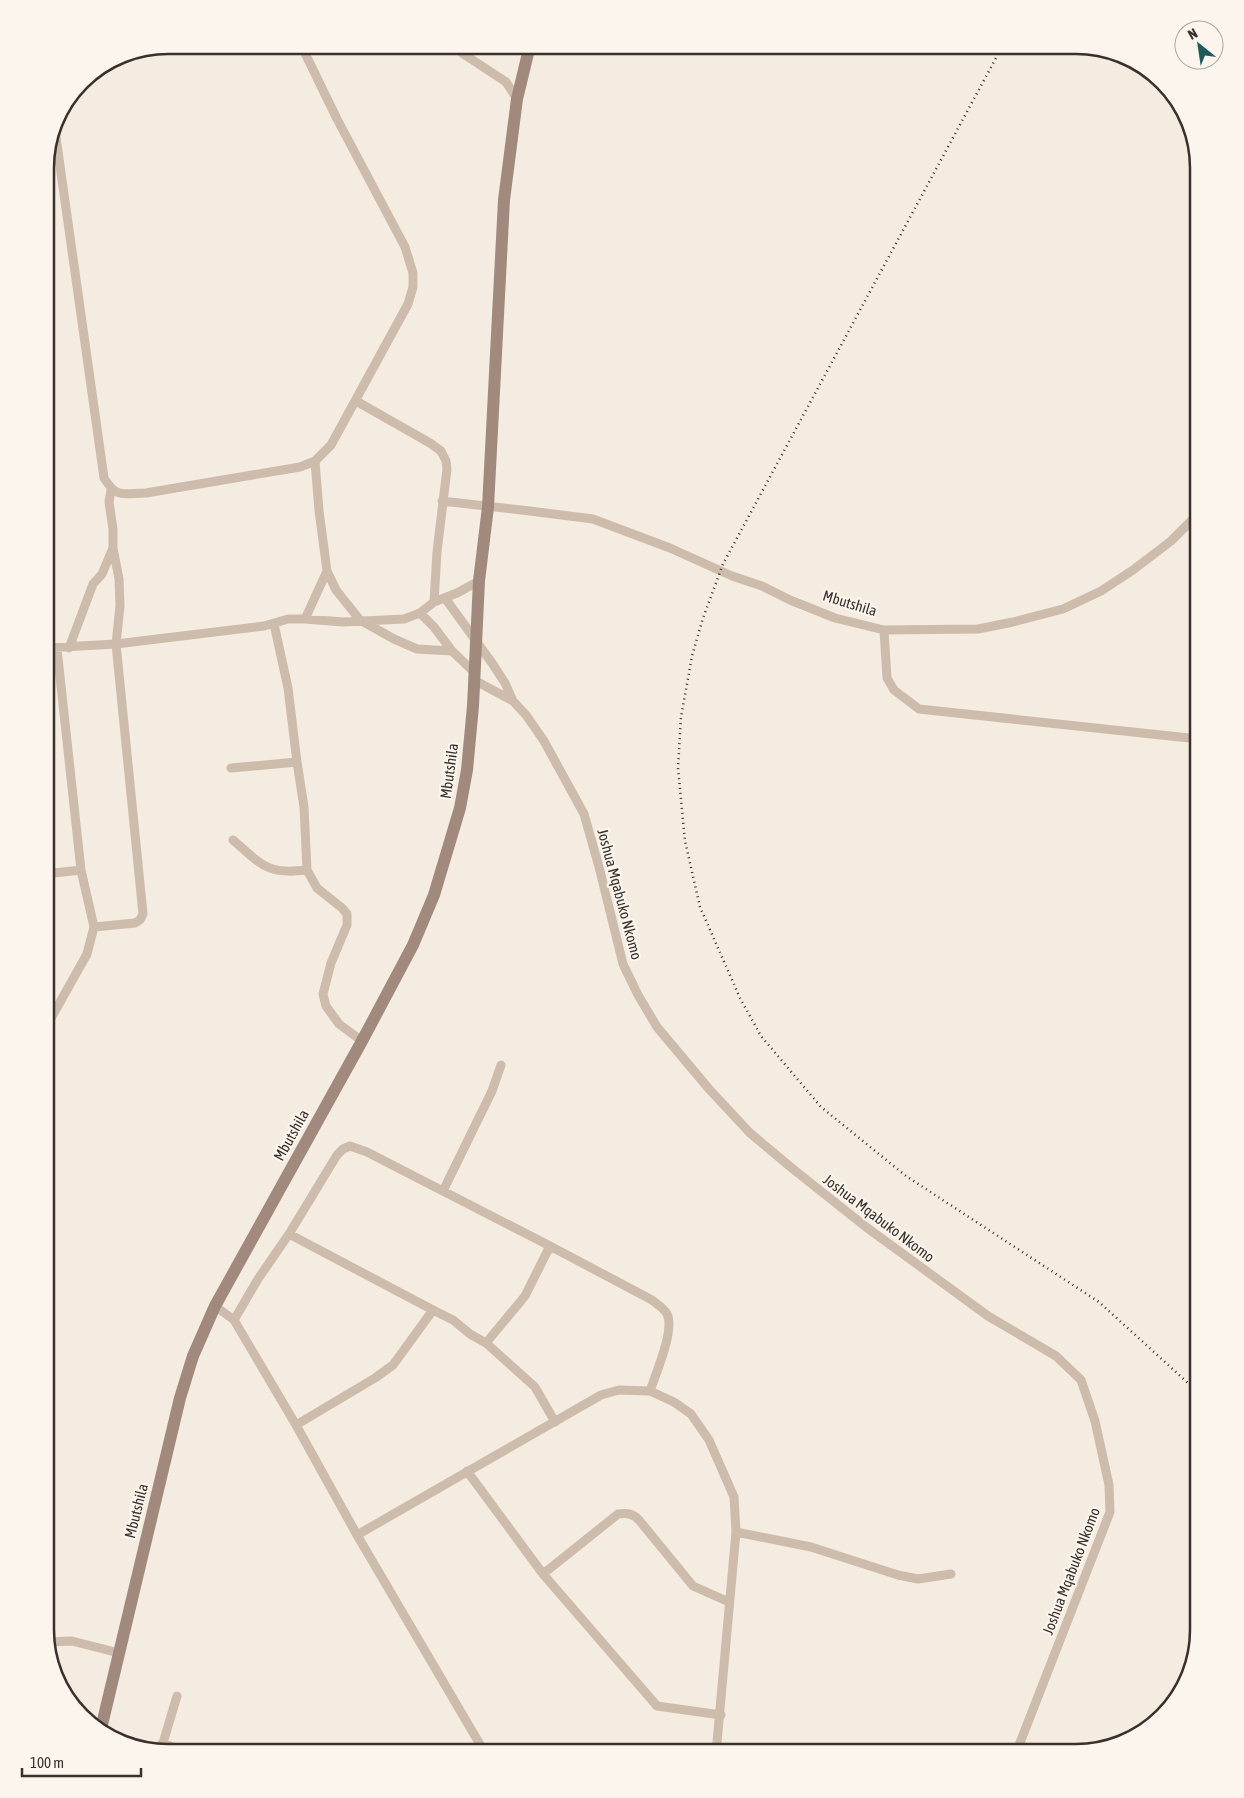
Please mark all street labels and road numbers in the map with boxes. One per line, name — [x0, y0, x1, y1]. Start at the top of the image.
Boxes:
street label: Mbutshila — [821, 587, 879, 619]
street label: Mbutshila — [437, 742, 461, 800]
street label: Joshua Mqabuko Nkomo — [594, 827, 646, 961]
street label: Mbutshila — [270, 1107, 312, 1163]
street label: Joshua Mqabuko Nkomo — [820, 1171, 938, 1265]
street label: Mbutshila — [121, 1482, 151, 1540]
street label: Joshua Mqabuko Nkomo — [1039, 1505, 1103, 1637]

